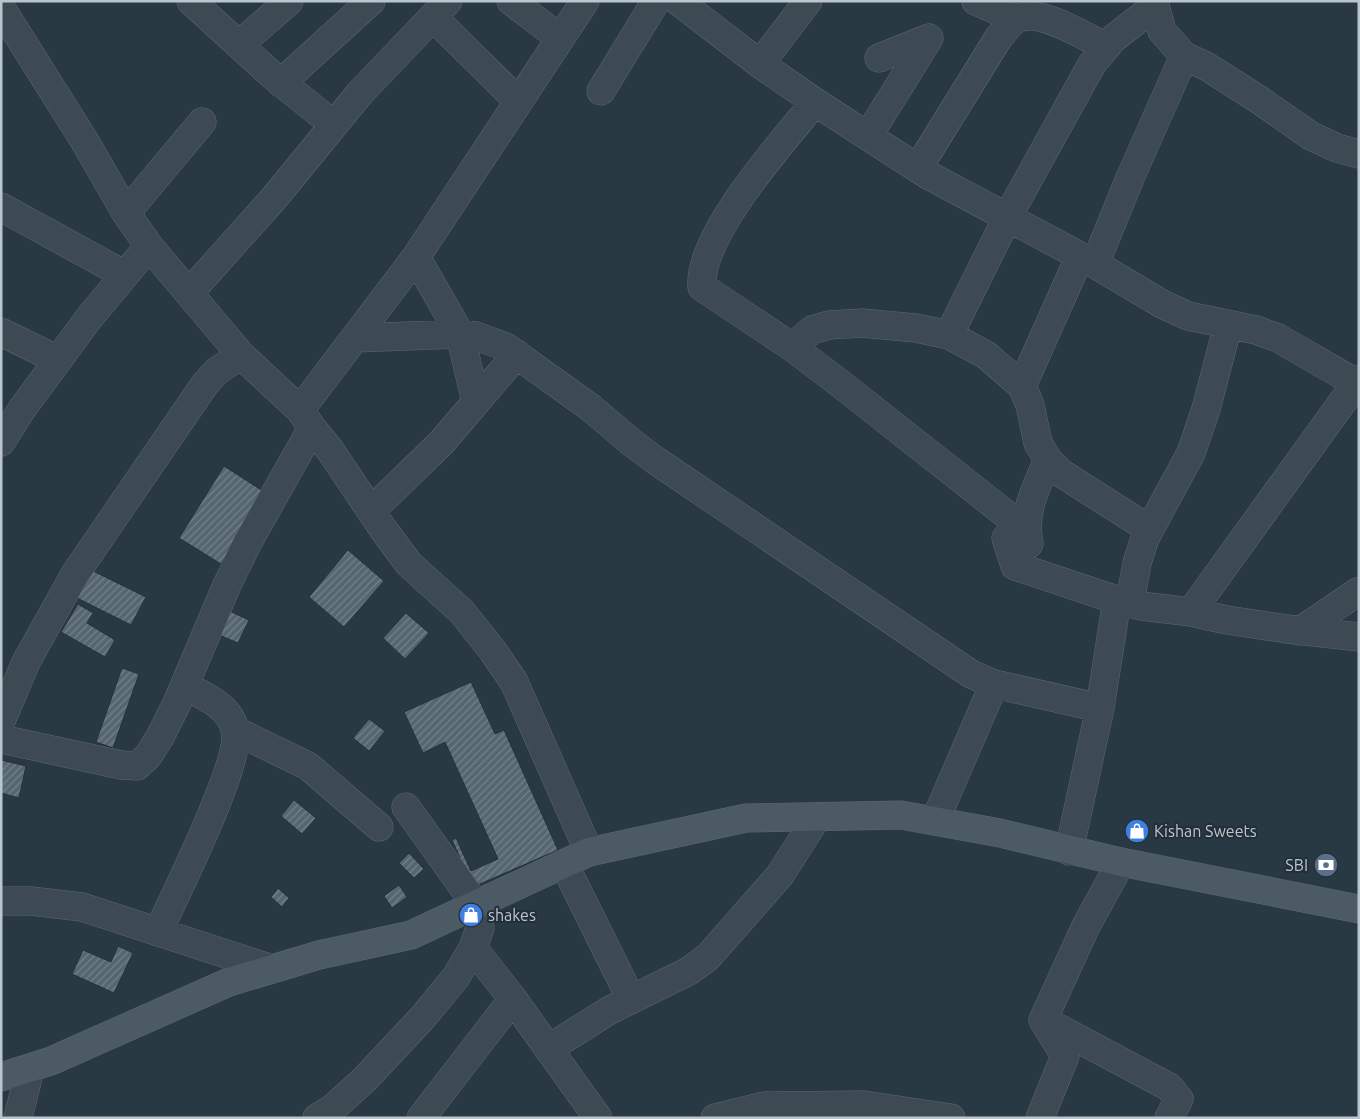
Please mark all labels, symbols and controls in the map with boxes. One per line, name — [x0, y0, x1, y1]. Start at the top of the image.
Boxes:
shop icon: Kishan Sweets — [1124, 818, 1150, 844]
place label: Kishan Sweets — [1154, 822, 1257, 840]
bank icon: SBI — [1313, 852, 1339, 878]
place label: SBI — [1285, 856, 1308, 874]
shop icon: shakes — [458, 902, 484, 928]
place label: shakes — [488, 906, 536, 924]

